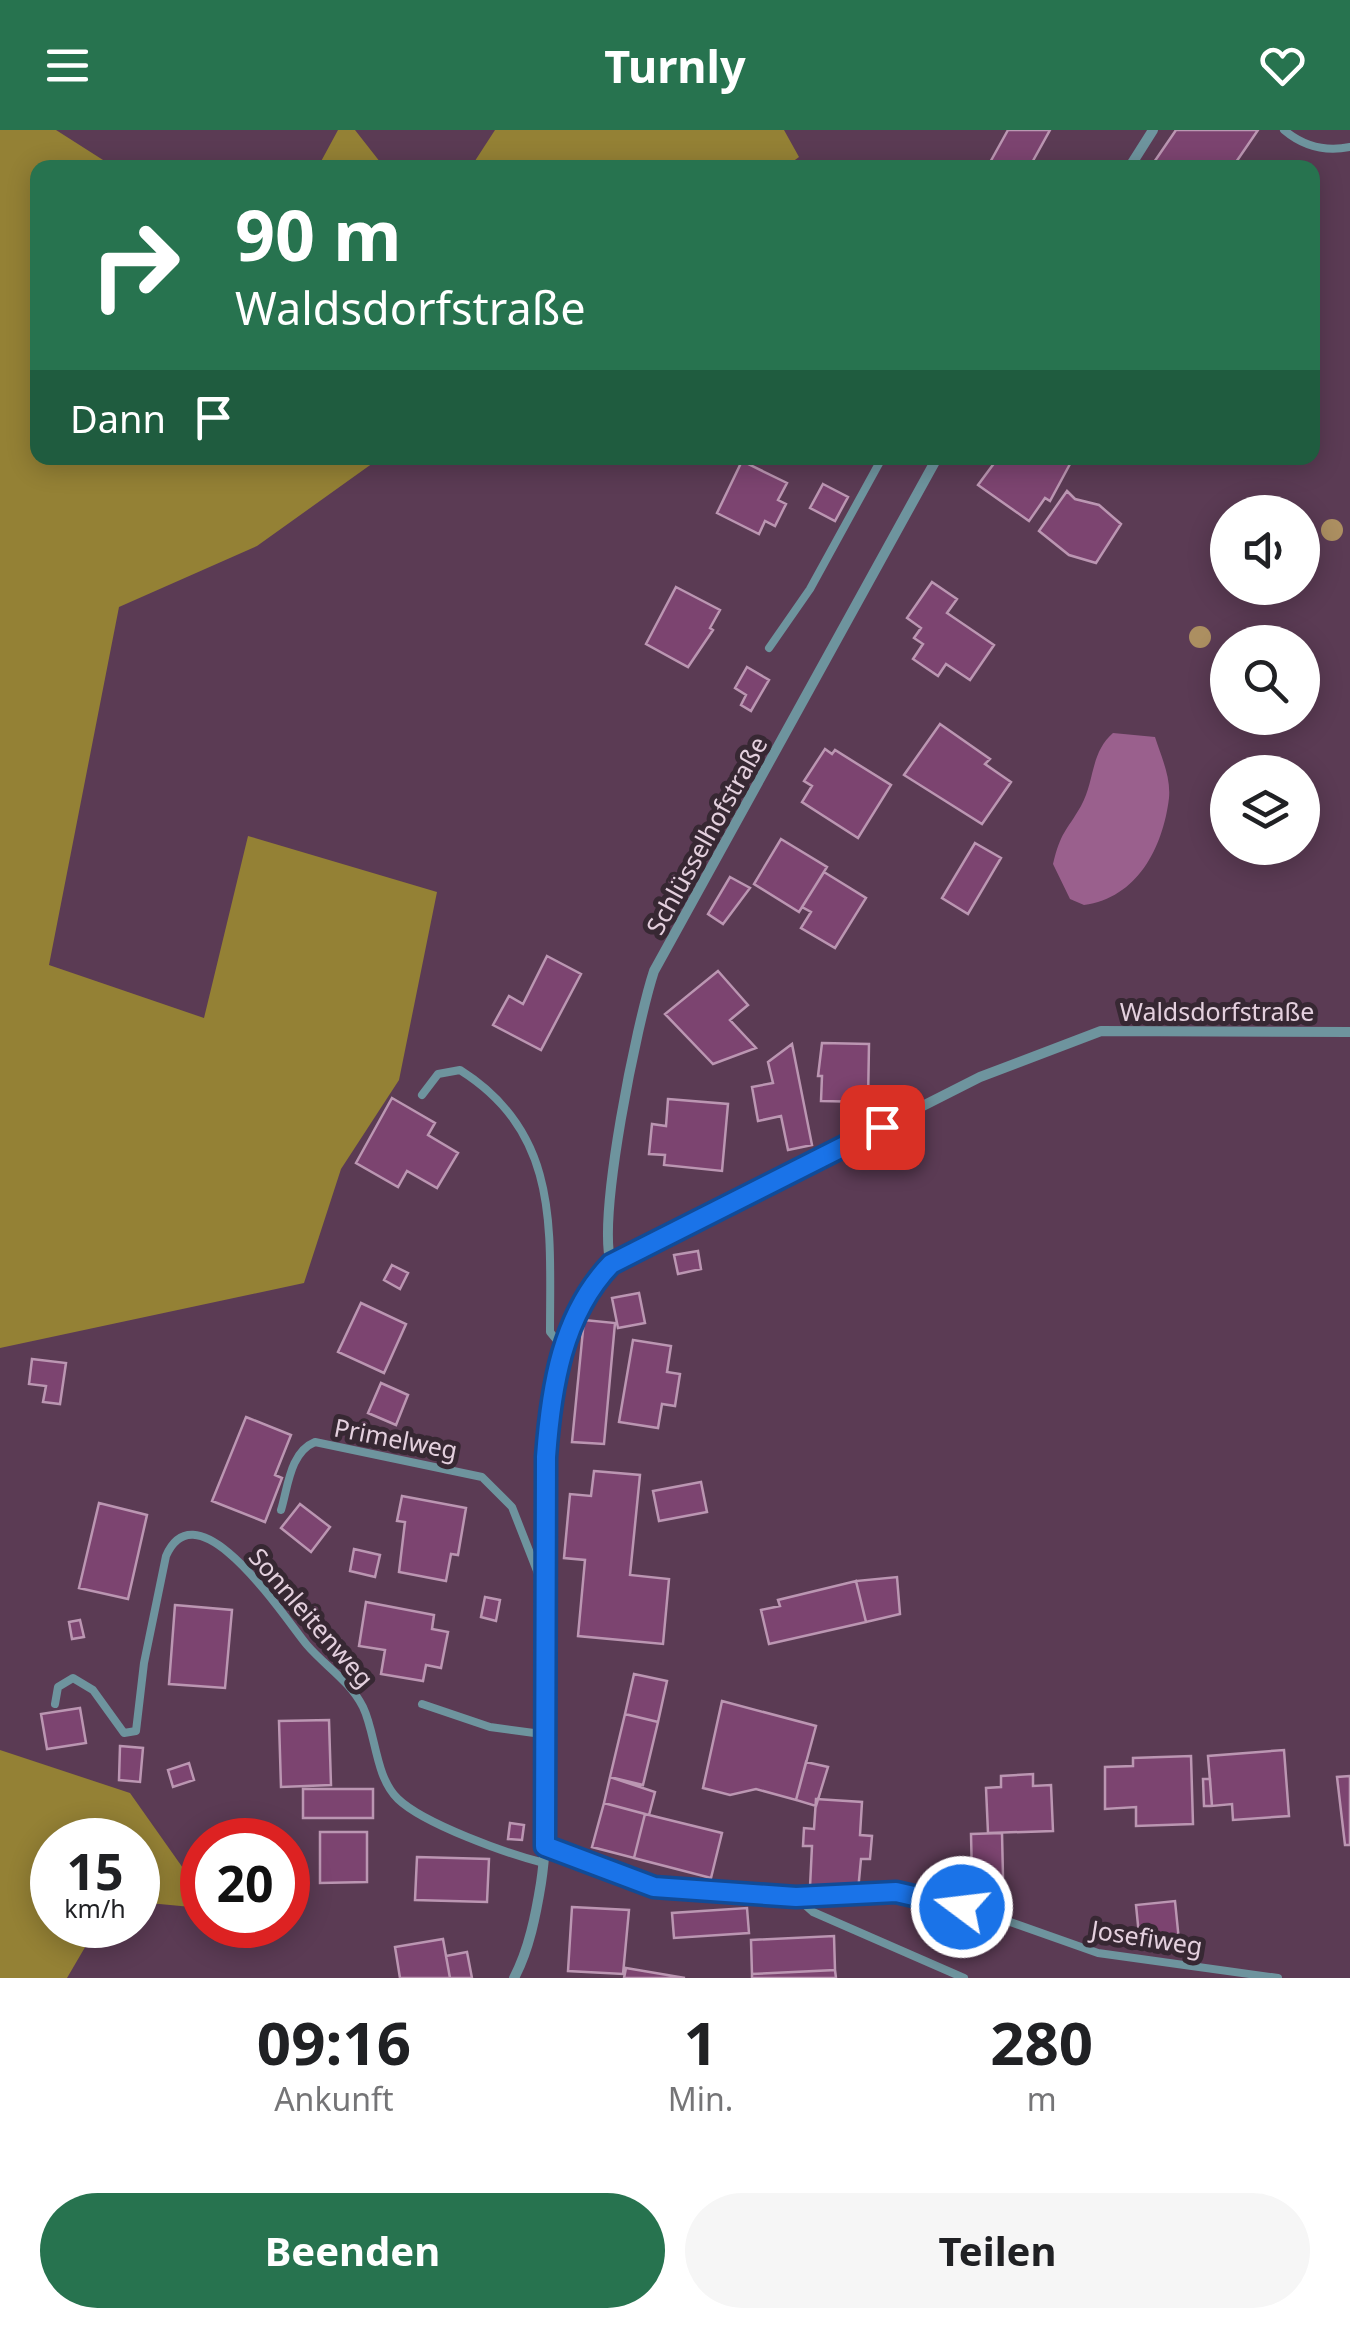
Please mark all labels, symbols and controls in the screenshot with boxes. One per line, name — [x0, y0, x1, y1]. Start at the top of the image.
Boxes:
text: Turnly — [604, 35, 746, 96]
icon: menu — [40, 38, 95, 93]
icon: heart — [1255, 38, 1310, 93]
text: 90 m — [235, 186, 402, 282]
icon: right — [70, 200, 200, 330]
text: Waldsdorfstraße — [235, 277, 586, 338]
icon: arrive — [186, 390, 241, 445]
text: Dann — [70, 392, 166, 444]
map controls — [1210, 495, 1320, 865]
button: sound — [1210, 495, 1320, 605]
button: search — [1210, 625, 1320, 735]
street label: Schlüsselhofstraße — [637, 730, 775, 940]
button: layers — [1210, 755, 1320, 865]
street label: Waldsdorfstraße — [1120, 994, 1314, 1028]
pin — [840, 1085, 925, 1170]
icon: arrive — [855, 1100, 910, 1155]
street label: Primelweg — [331, 1409, 461, 1467]
street label: Sonnleitenweg — [242, 1540, 382, 1694]
speed limit sign: 20 — [180, 1818, 310, 1948]
text: 15 — [66, 1837, 124, 1905]
position arrow — [910, 1855, 1014, 1959]
text: km/h — [64, 1891, 126, 1925]
street label: Josefiweg — [1087, 1911, 1205, 1963]
text: 09:16 — [257, 2001, 411, 2083]
text: 1 — [683, 2001, 718, 2083]
text: 280 — [990, 2001, 1093, 2083]
text: Ankunft — [274, 2077, 394, 2120]
text: Min. — [668, 2077, 733, 2120]
text: m — [1027, 2077, 1057, 2120]
button: Beenden — [40, 2193, 665, 2308]
button: Teilen — [685, 2193, 1310, 2308]

